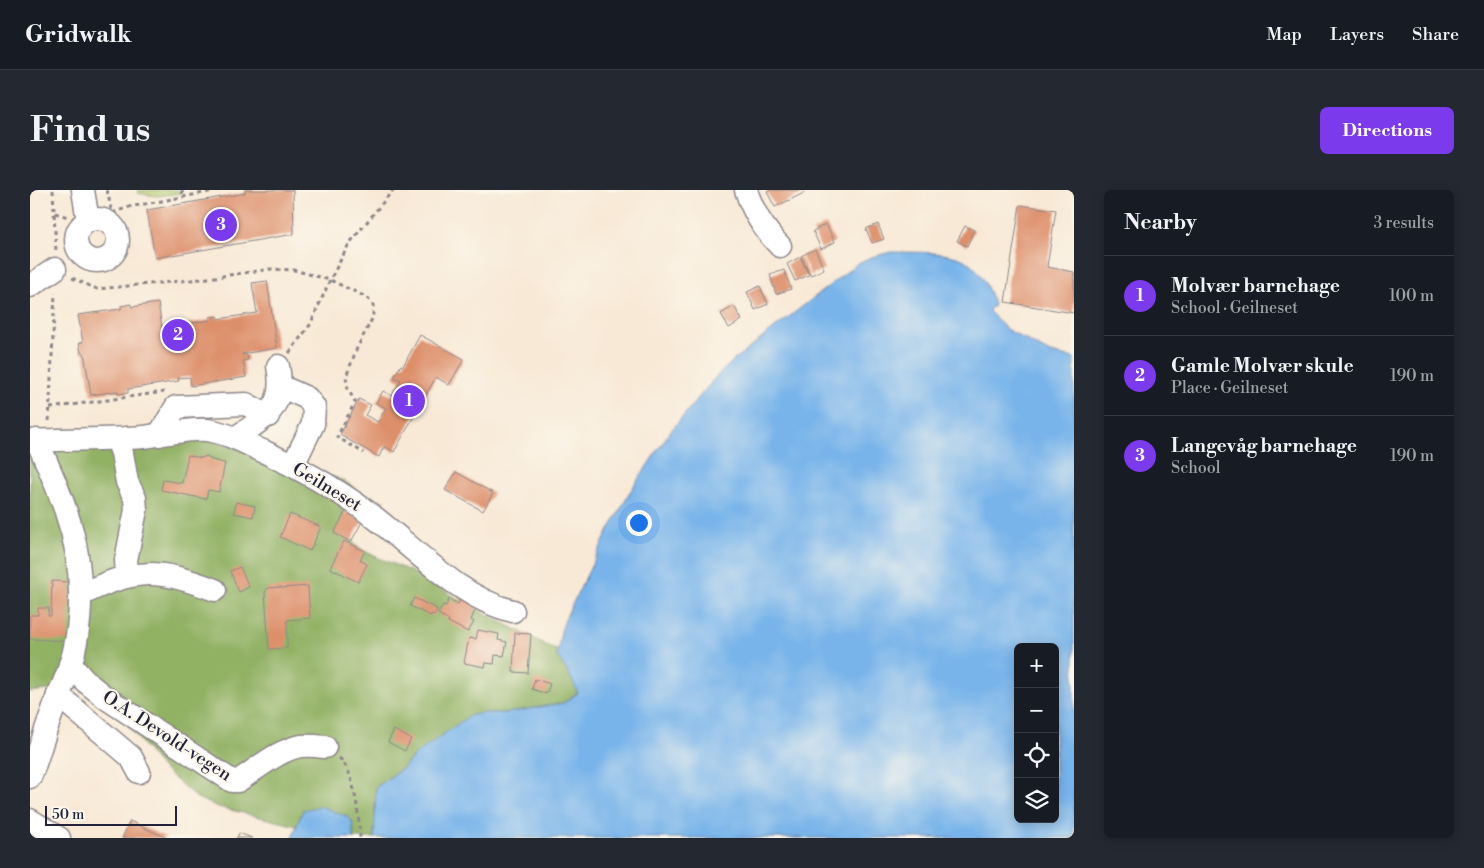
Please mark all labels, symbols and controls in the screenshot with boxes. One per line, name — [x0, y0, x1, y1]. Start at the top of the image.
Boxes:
text: Gridwalk — [25, 20, 132, 50]
text: Map — [1267, 23, 1302, 46]
text: Layers — [1330, 23, 1384, 46]
text: Share — [1412, 23, 1459, 46]
button: Directions — [1320, 107, 1454, 154]
text: Find us — [30, 109, 150, 152]
pin: 3 — [205, 206, 237, 244]
text: Nearby — [1124, 210, 1197, 236]
text: 3 results — [1373, 213, 1434, 233]
text: Molvær barnehage — [1171, 274, 1340, 298]
text: 1 — [1136, 286, 1144, 306]
text: 100 m — [1389, 286, 1434, 306]
text: School · Geilneset — [1171, 298, 1298, 318]
pin: 2 — [162, 316, 194, 354]
text: Gamle Molvær skule — [1171, 354, 1354, 378]
text: 2 — [1135, 366, 1145, 386]
text: 190 m — [1390, 366, 1434, 386]
text: Place · Geilneset — [1171, 378, 1288, 398]
pin: 1 — [393, 382, 425, 420]
text: Langevåg barnehage — [1171, 434, 1357, 458]
text: 3 — [1135, 446, 1145, 466]
text: 190 m — [1390, 446, 1434, 466]
street label: Geilneset — [288, 457, 366, 517]
text: School — [1171, 458, 1220, 478]
your location — [626, 510, 652, 536]
map controls — [1014, 643, 1059, 823]
button: + — [1014, 643, 1059, 688]
street label: O.A. Devold-vegen — [98, 686, 236, 787]
button: − — [1014, 688, 1059, 733]
button: locate — [1014, 733, 1059, 778]
button: layers — [1014, 778, 1059, 823]
scale bar — [45, 803, 178, 826]
text: 50 m — [52, 806, 84, 824]

